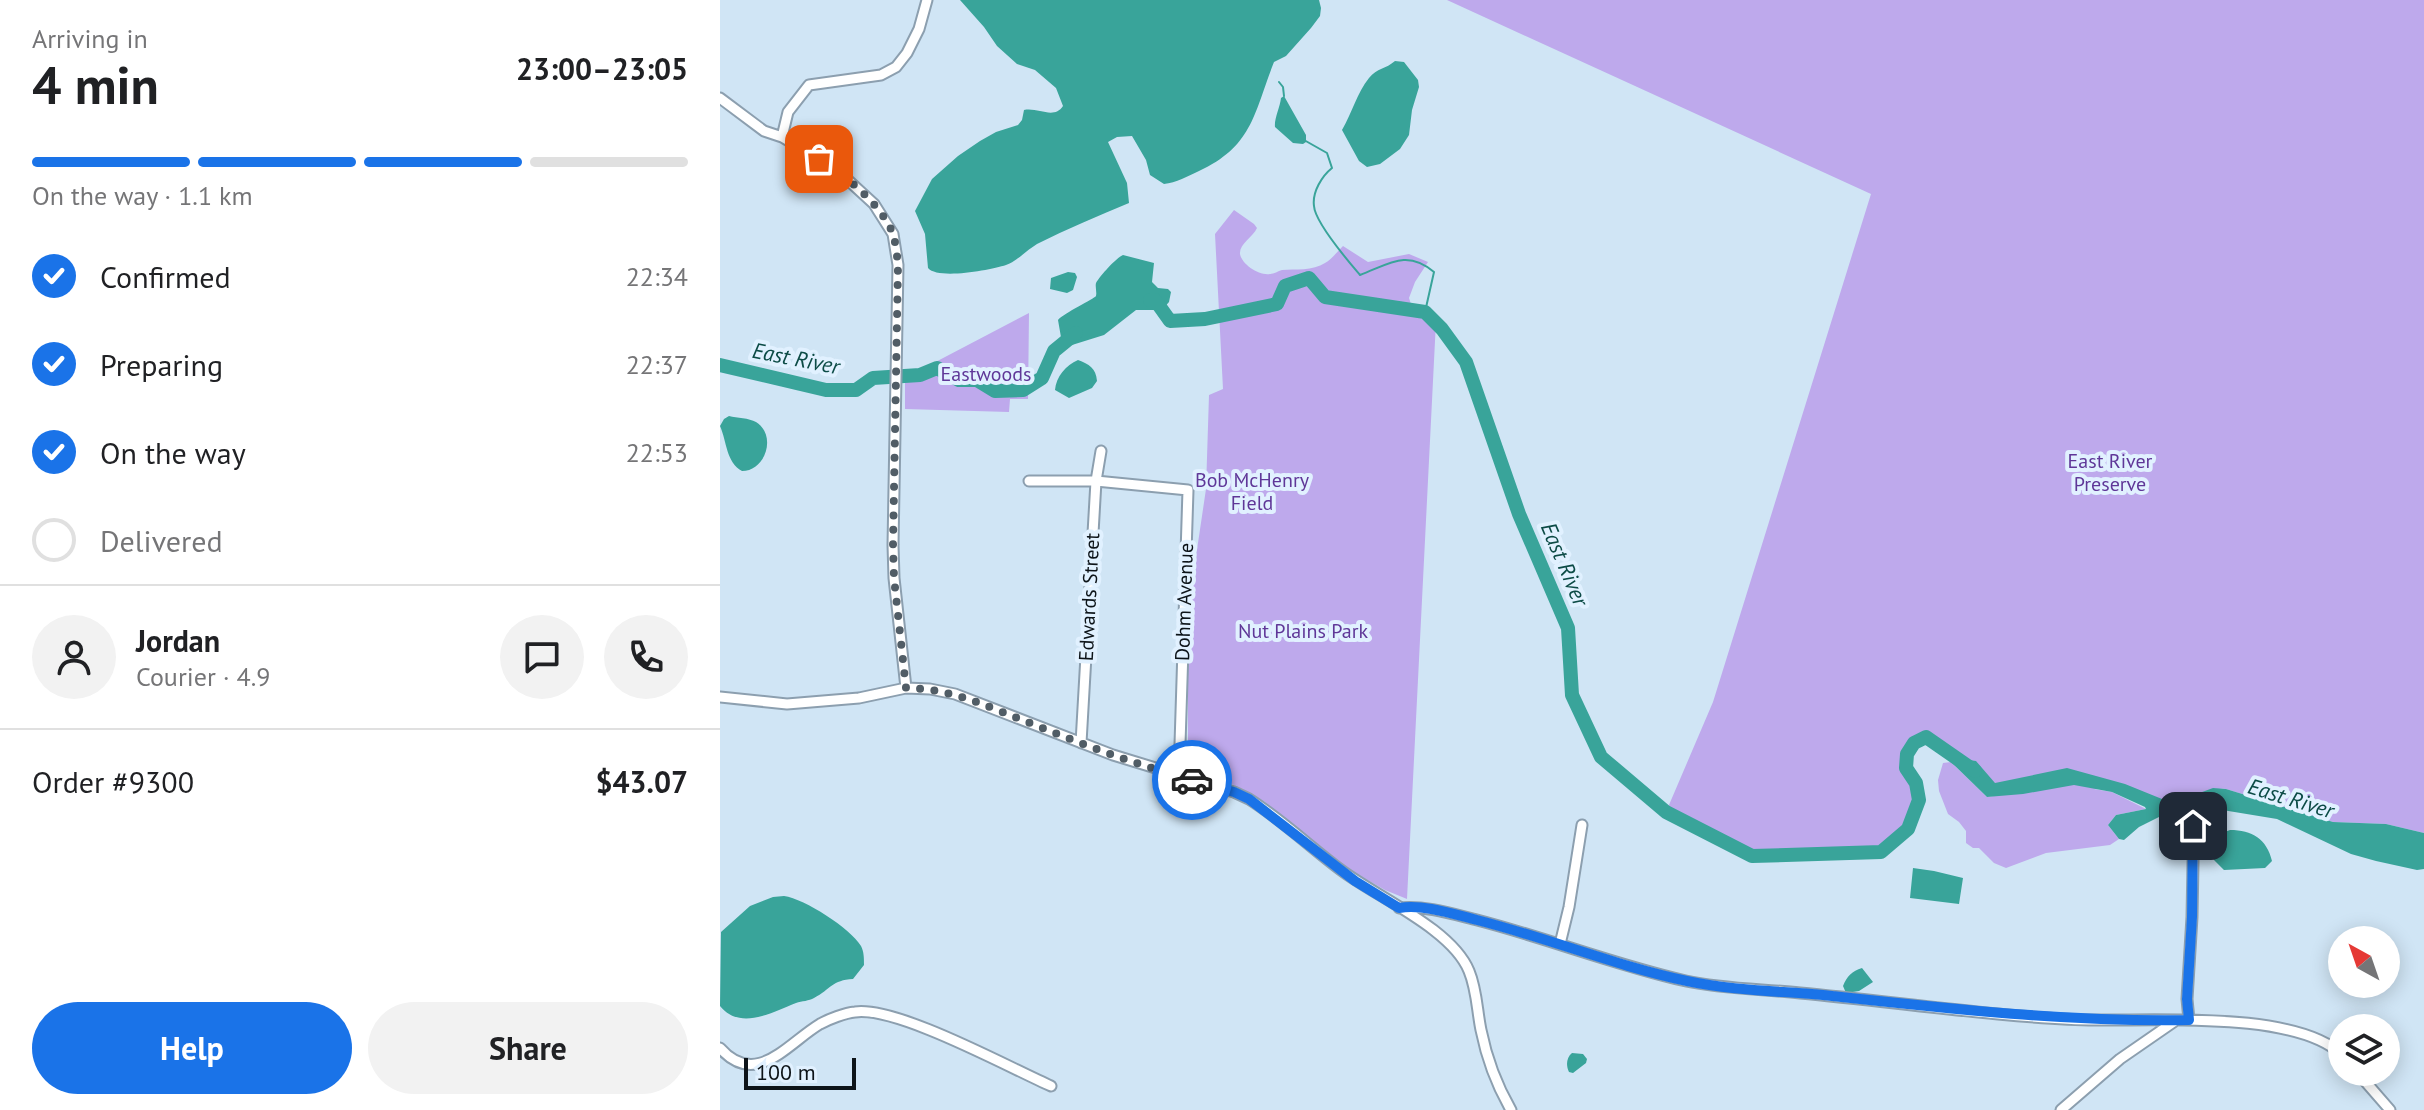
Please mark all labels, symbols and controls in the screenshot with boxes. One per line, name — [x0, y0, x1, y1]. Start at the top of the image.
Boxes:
text: Arriving in — [32, 22, 148, 55]
text: 23:00–23:05 — [516, 49, 688, 88]
text: 4 min — [32, 51, 159, 118]
pin — [785, 125, 853, 193]
icon: bag — [797, 137, 841, 181]
text: On the way · 1.1 km — [32, 179, 253, 212]
icon: check — [32, 254, 76, 298]
text: Confirmed — [100, 257, 231, 296]
text: 22:34 — [626, 260, 688, 293]
water label: East River — [750, 336, 844, 380]
icon: check — [32, 342, 76, 386]
text: Preparing — [100, 345, 223, 384]
text: 22:37 — [626, 348, 688, 381]
park label: Eastwoods — [941, 361, 1031, 387]
icon: check — [32, 430, 76, 474]
text: On the way — [100, 433, 246, 472]
text: 22:53 — [626, 436, 688, 469]
park label: East River Preserve — [2068, 448, 2153, 497]
park label: Bob McHenry Field — [1195, 467, 1310, 516]
water label: East River — [1535, 518, 1596, 612]
text: Delivered — [100, 521, 223, 560]
street label: Edwards Street — [1073, 532, 1105, 662]
street label: Dohm Avenue — [1169, 543, 1199, 661]
button: person — [32, 615, 116, 699]
button: chat — [500, 615, 584, 699]
button: phone — [604, 615, 688, 699]
park label: Nut Plains Park — [1238, 618, 1368, 644]
text: Jordan — [136, 621, 220, 660]
text: Courier · 4.9 — [136, 660, 270, 693]
courier — [1152, 740, 1232, 820]
icon: car — [1170, 758, 1214, 802]
text: Order #9300 — [32, 762, 194, 801]
text: $43.07 — [596, 762, 688, 801]
water label: East River — [2245, 772, 2339, 825]
pin — [2159, 792, 2227, 860]
icon: home — [2171, 804, 2215, 848]
north arrow — [2328, 926, 2400, 998]
map controls — [2328, 926, 2400, 1086]
button: Help — [32, 1002, 352, 1094]
button: Share — [368, 1002, 688, 1094]
button: layers — [2328, 1014, 2400, 1086]
scale bar — [744, 1054, 856, 1090]
text: 100 m — [756, 1058, 816, 1086]

